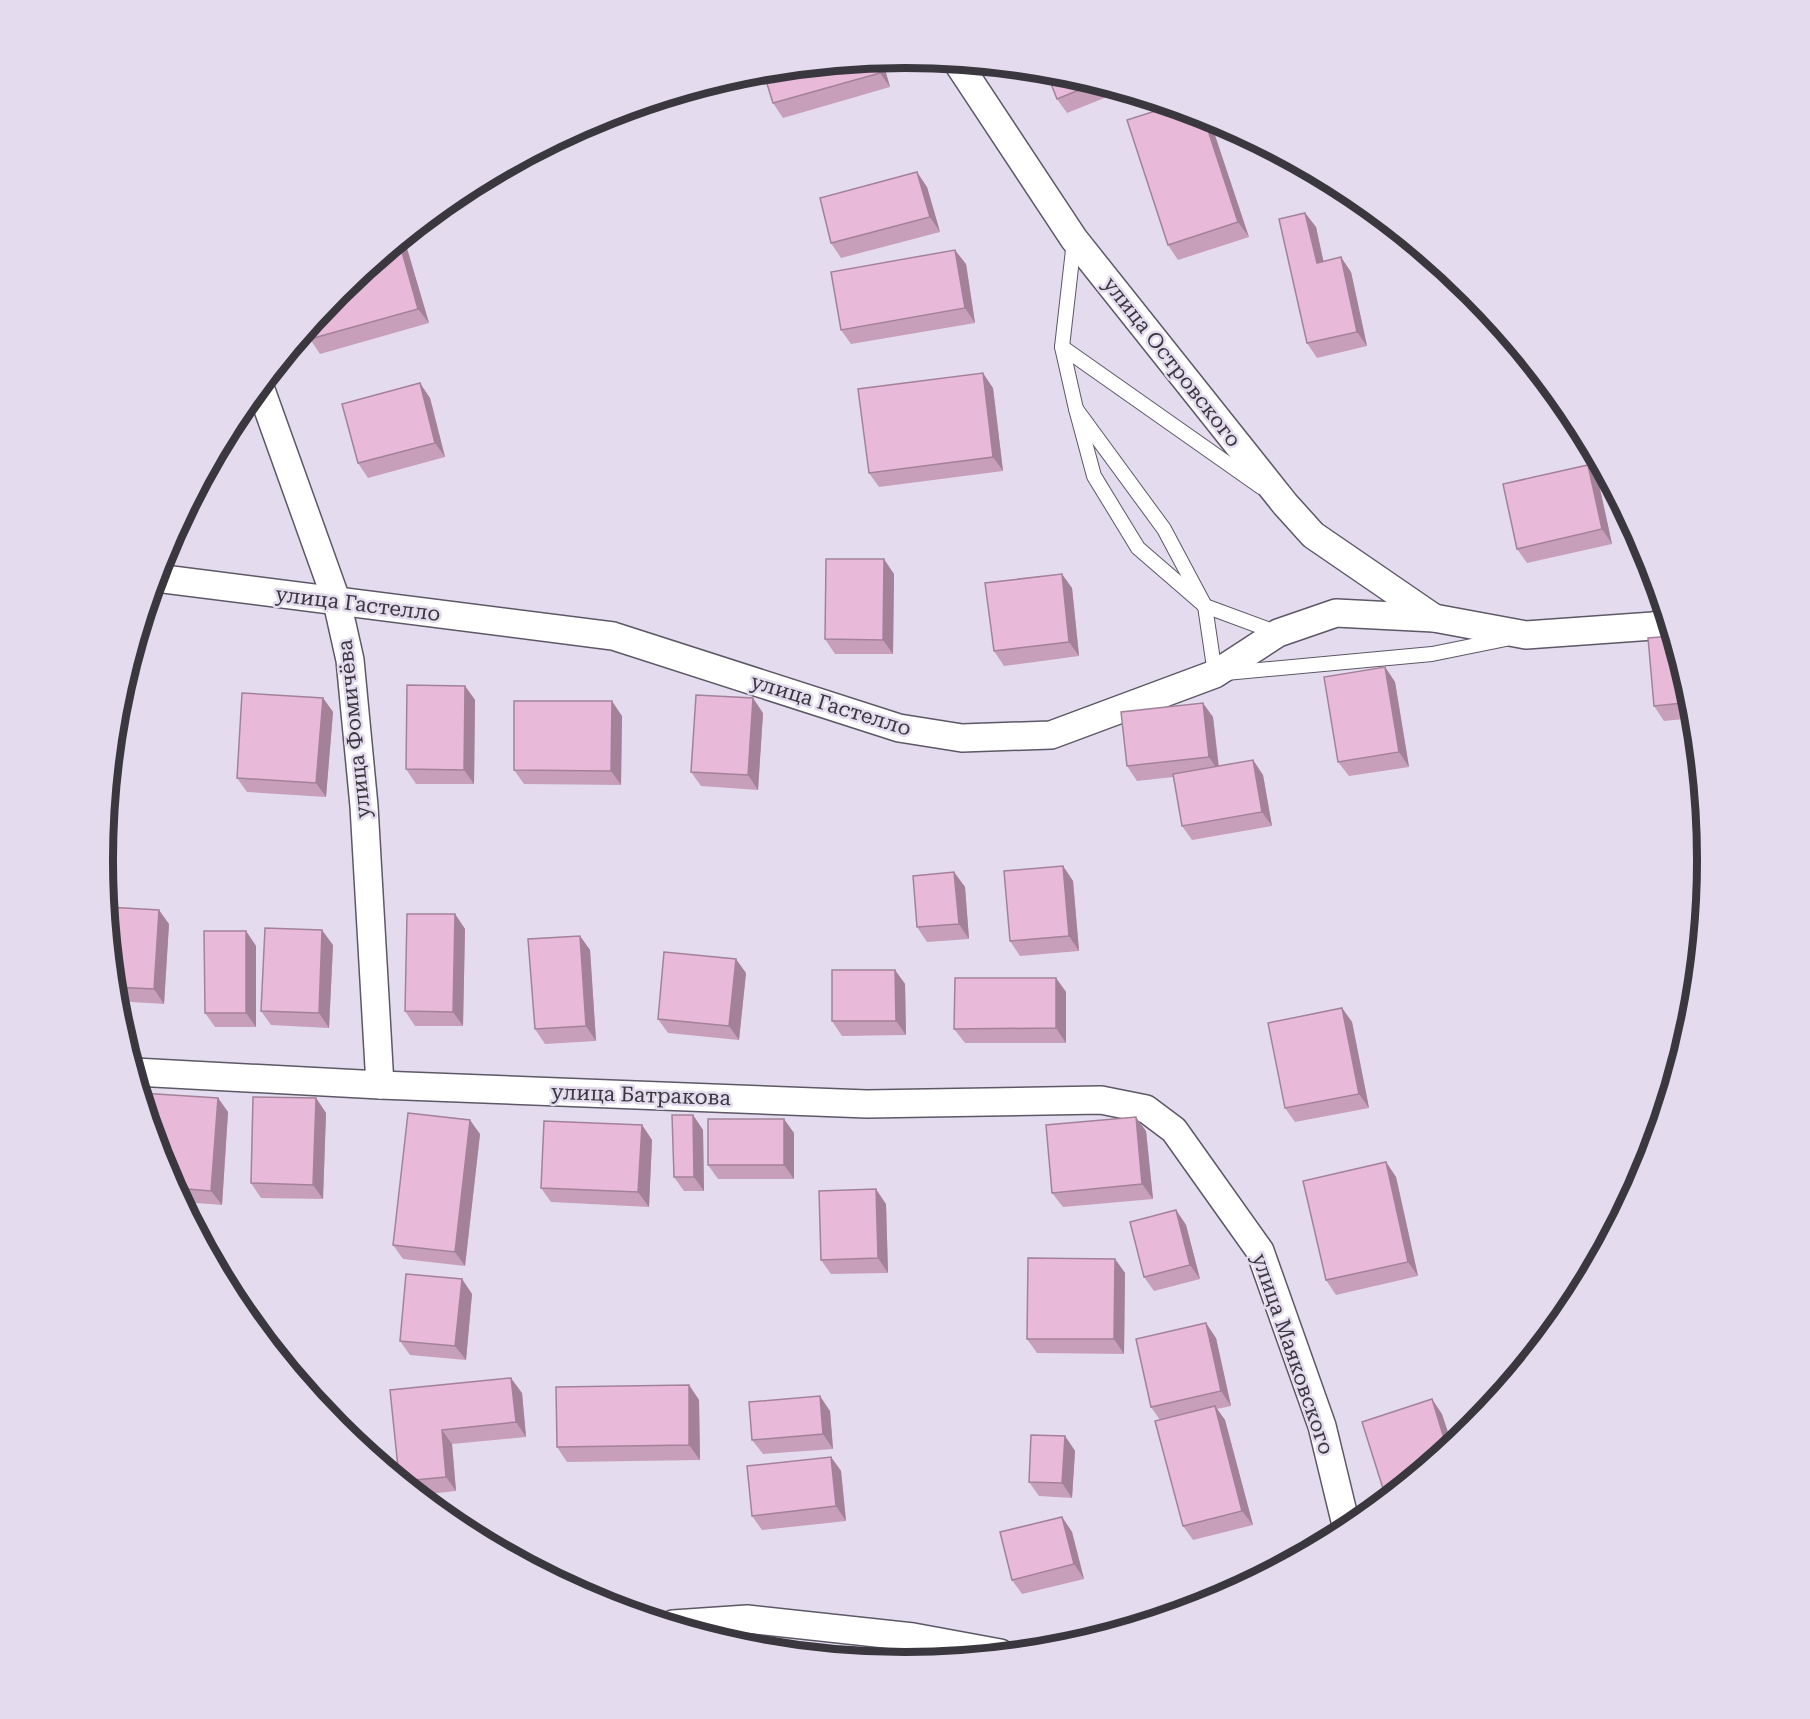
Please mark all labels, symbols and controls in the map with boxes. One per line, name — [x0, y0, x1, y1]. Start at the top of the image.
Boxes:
street label: улица Островского — [1098, 272, 1246, 452]
street label: улица Гастелло — [274, 582, 442, 626]
street label: улица Фомичёва — [333, 638, 375, 820]
street label: улица Гастелло — [748, 669, 914, 741]
street label: улица Батракова — [551, 1080, 732, 1110]
street label: улица Маяковского — [1247, 1250, 1339, 1458]

